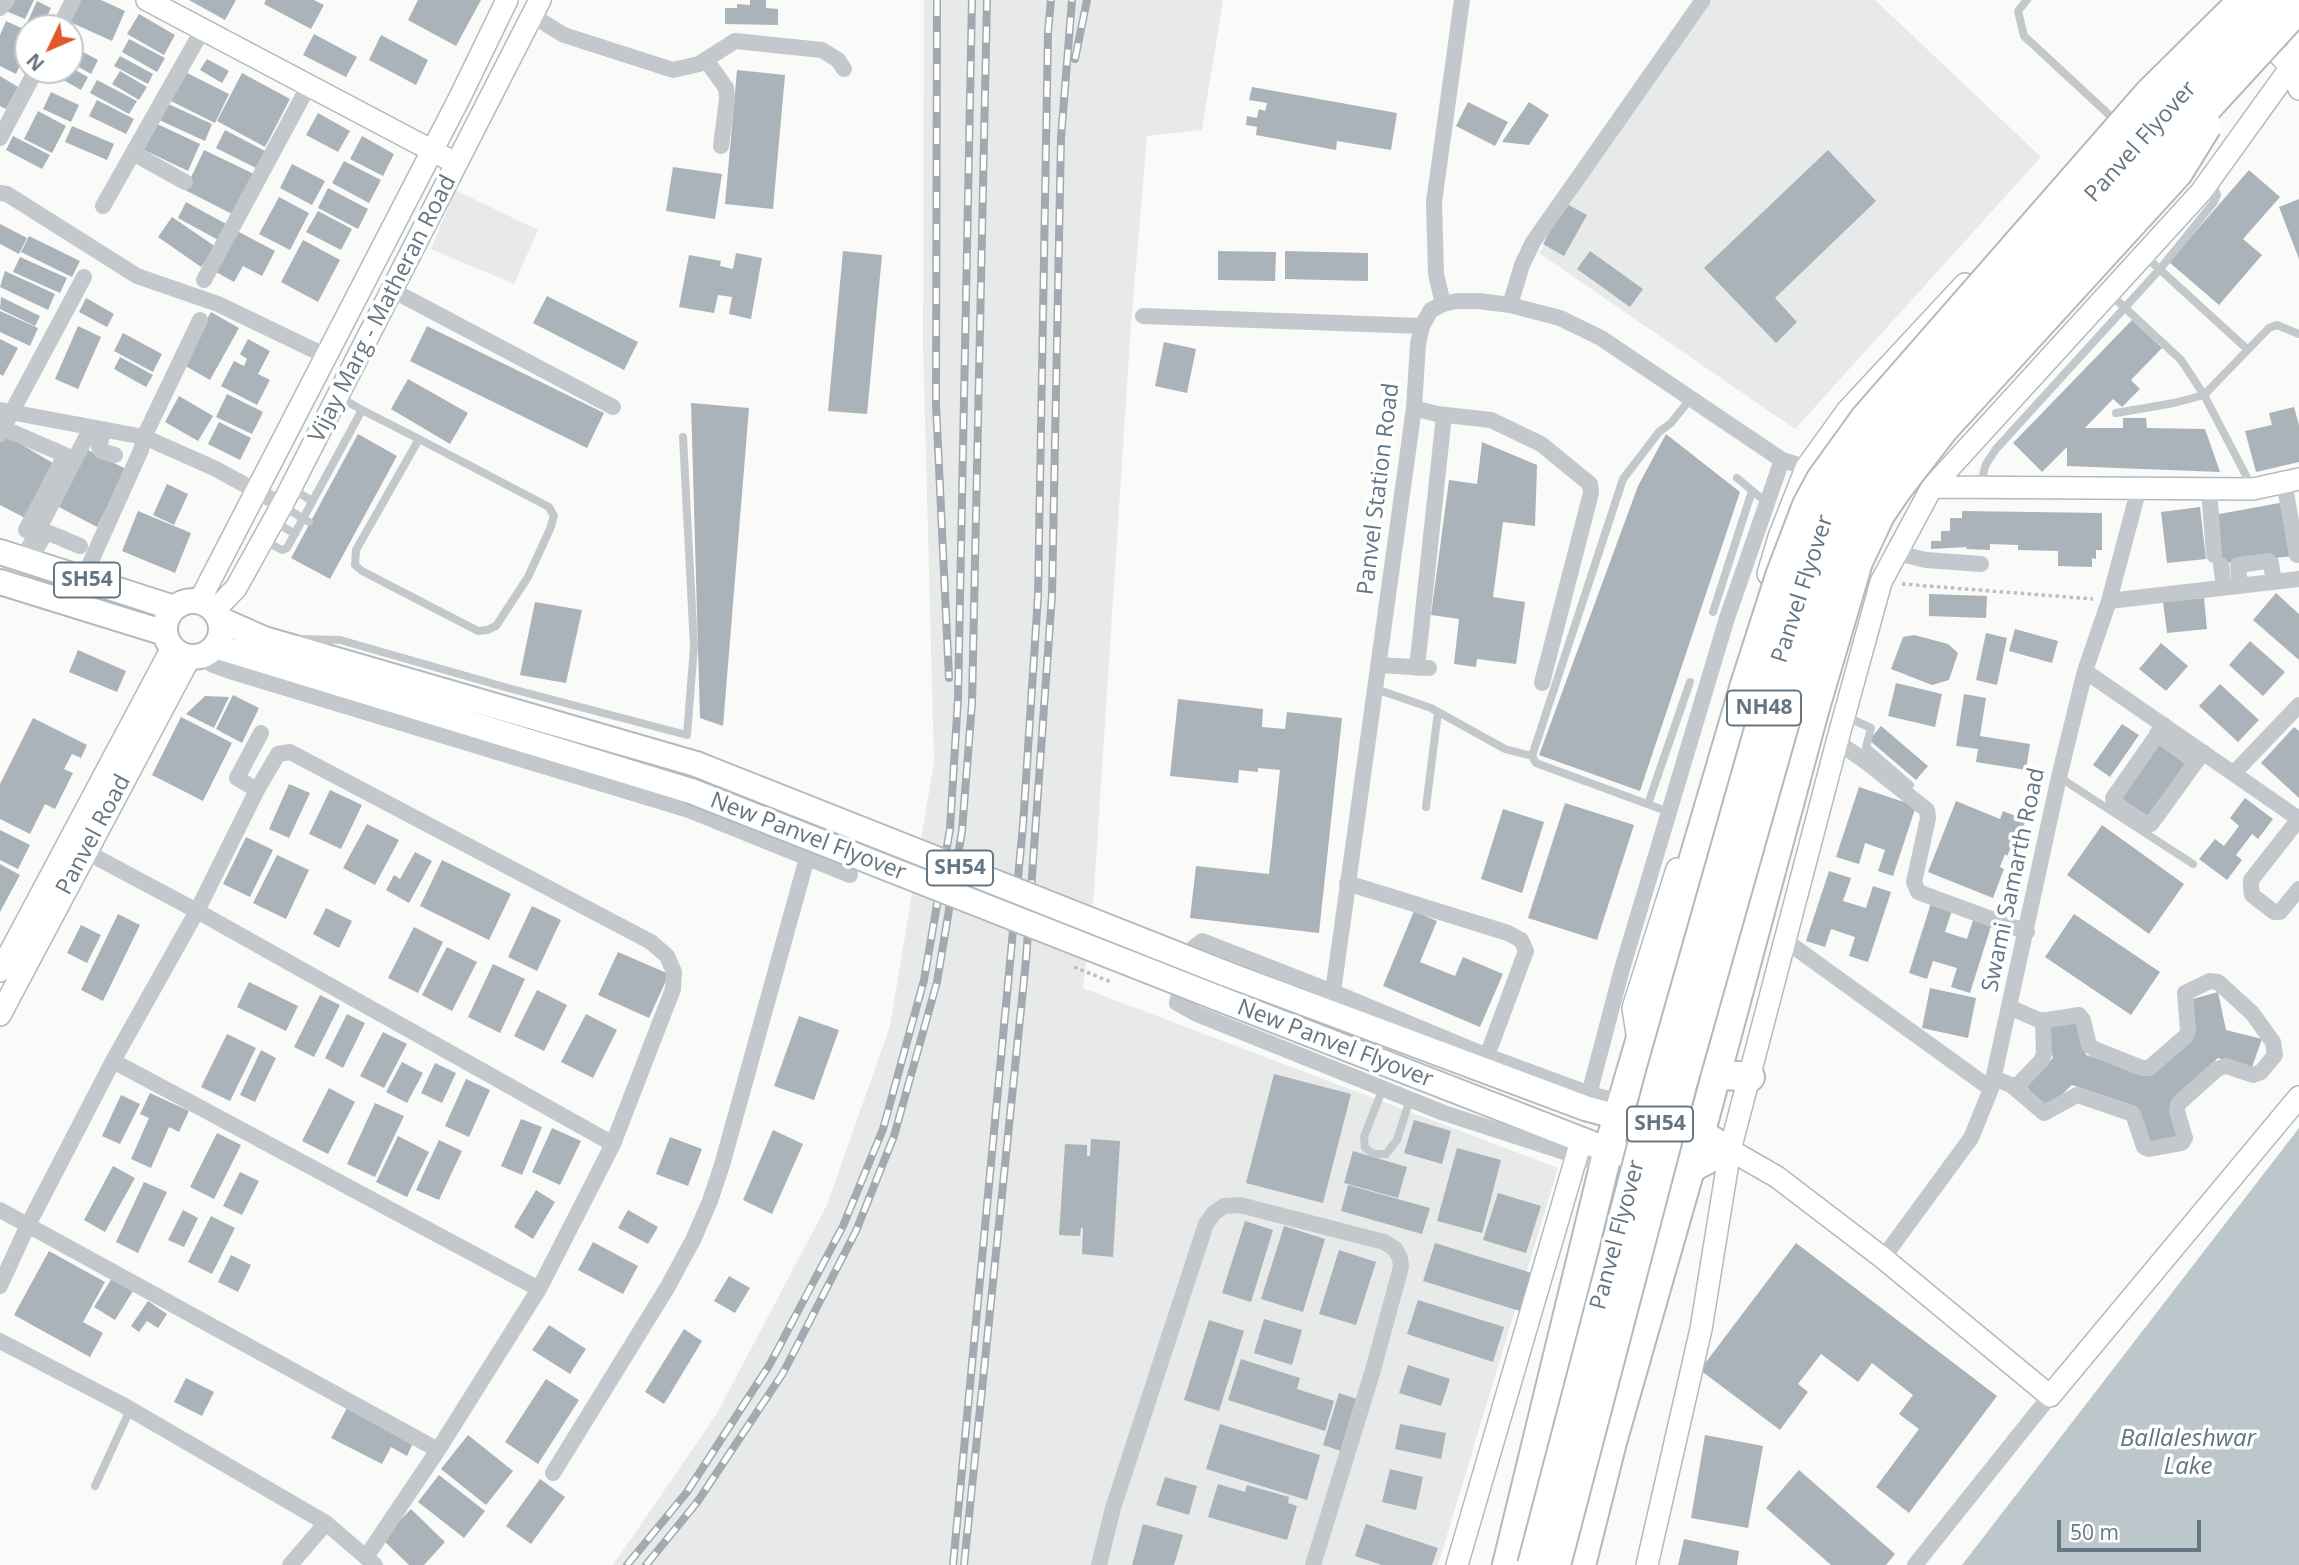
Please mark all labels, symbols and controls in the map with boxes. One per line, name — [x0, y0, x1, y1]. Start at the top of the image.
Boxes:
north arrow — [14, 14, 84, 84]
text: N — [21, 48, 50, 77]
street label: Panvel Flyover — [2079, 76, 2203, 208]
street label: Vijay Marg - Matheran Road — [303, 171, 463, 447]
street label: Panvel Station Road — [1352, 381, 1406, 597]
street label: Panvel Flyover — [1766, 512, 1840, 666]
road number: SH54 — [54, 562, 120, 598]
road number: NH48 — [1727, 690, 1801, 726]
street label: Swami Samarth Road — [1977, 765, 2051, 995]
street label: Panvel Road — [51, 770, 137, 900]
street label: New Panvel Flyover — [706, 787, 910, 887]
road number: SH54 — [927, 850, 993, 886]
street label: New Panvel Flyover — [1233, 994, 1437, 1094]
road number: SH54 — [1627, 1106, 1693, 1142]
street label: Panvel Flyover — [1585, 1157, 1651, 1313]
water label: Ballaleshwar Lake — [2120, 1425, 2256, 1481]
scale bar — [2061, 1506, 2204, 1550]
text: 50 m — [2070, 1518, 2119, 1546]

